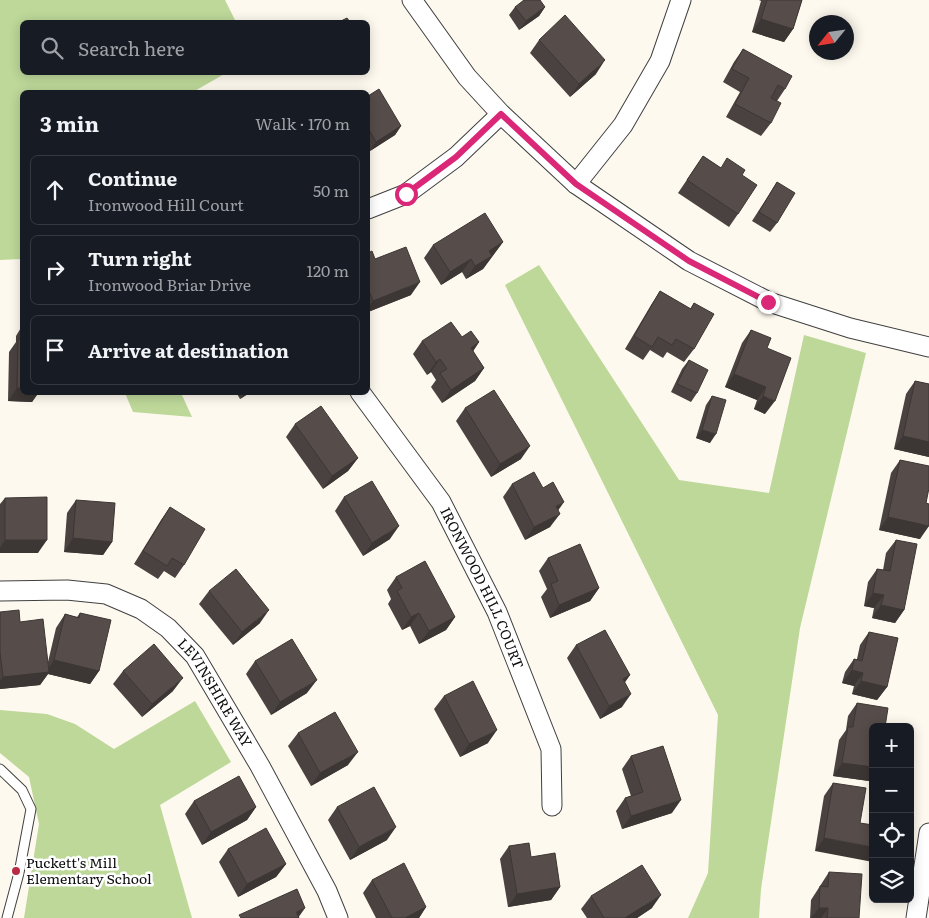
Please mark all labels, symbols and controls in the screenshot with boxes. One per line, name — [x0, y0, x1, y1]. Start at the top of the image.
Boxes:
north arrow — [809, 15, 854, 60]
search box — [20, 20, 370, 75]
icon: search — [38, 34, 66, 62]
text: Search here — [78, 34, 185, 62]
text: 3 min — [40, 107, 99, 138]
text: Walk · 170 m — [255, 111, 350, 135]
text: Continue — [88, 164, 177, 192]
icon: ahead — [41, 176, 69, 204]
text: 50 m — [313, 178, 349, 202]
route start — [395, 183, 418, 206]
text: Ironwood Hill Court — [88, 192, 244, 216]
text: Turn right — [88, 244, 192, 272]
icon: right — [41, 256, 69, 284]
text: 120 m — [306, 258, 349, 282]
text: Ironwood Briar Drive — [88, 272, 251, 296]
route end — [757, 291, 780, 314]
icon: arrive — [41, 336, 69, 364]
text: Arrive at destination — [88, 336, 289, 364]
street label: IRONWOOD HILL COURT — [436, 503, 529, 671]
street label: LEVINSHIRE WAY — [174, 633, 258, 751]
map controls — [869, 723, 914, 903]
button: + — [869, 723, 914, 768]
button: − — [869, 768, 914, 813]
button: locate — [869, 813, 914, 858]
place label: Puckett's Mill Elementary School — [26, 852, 152, 888]
button: layers — [869, 858, 914, 903]
marker: Puckett's Mill Elementary School — [10, 865, 22, 877]

